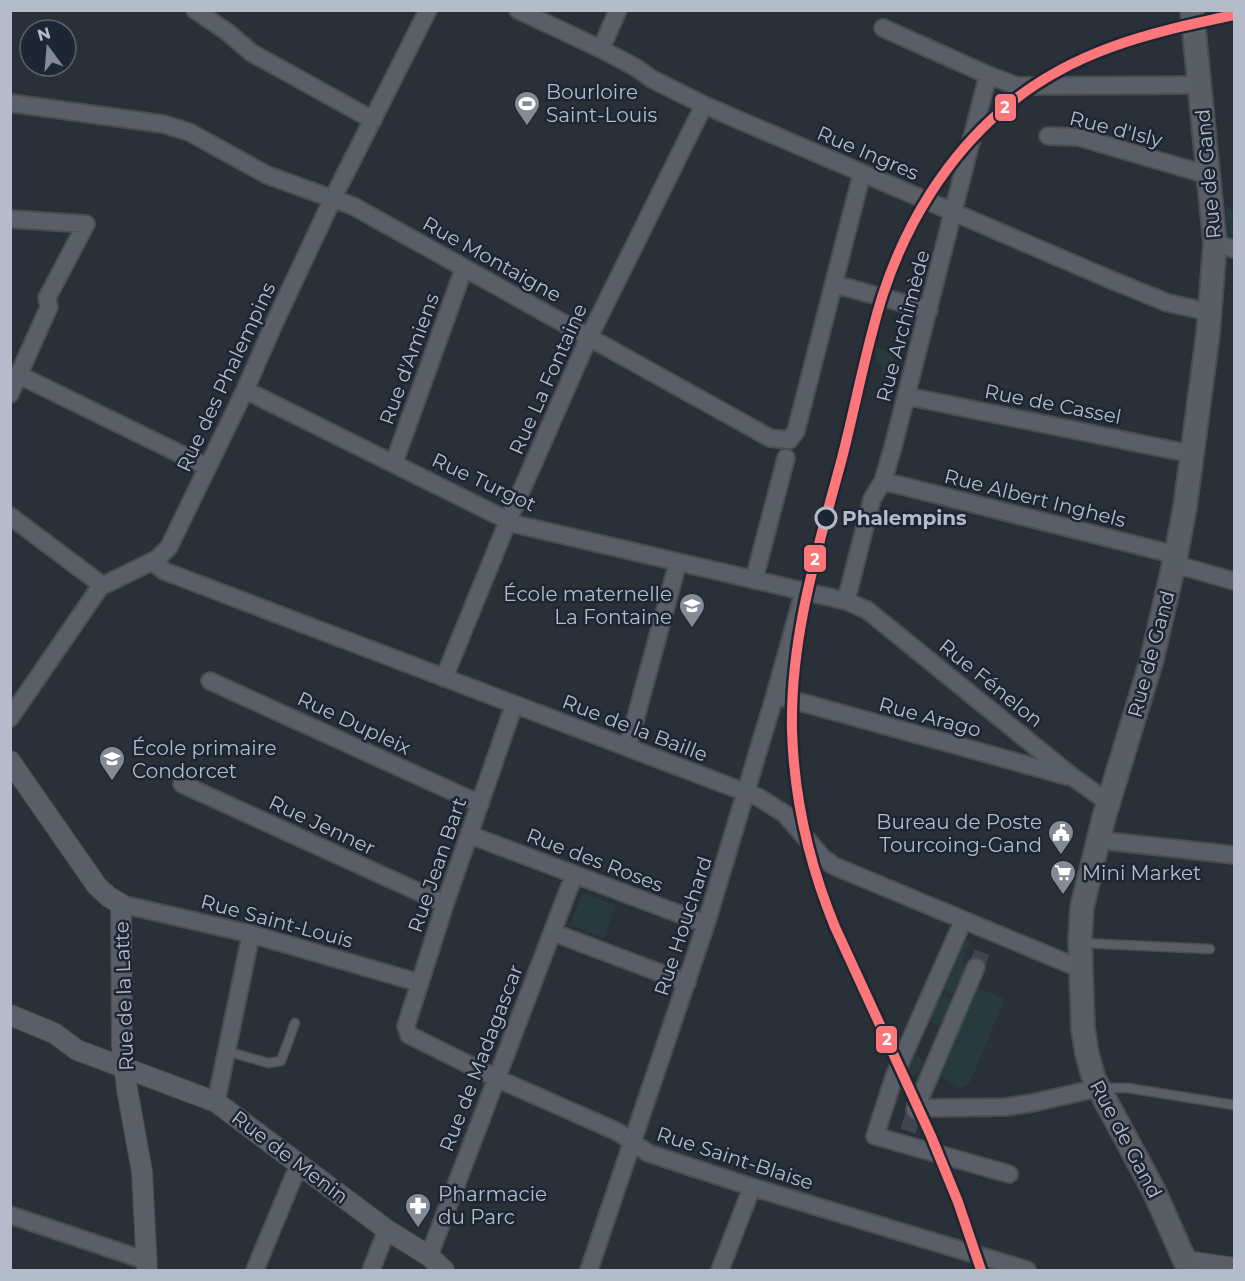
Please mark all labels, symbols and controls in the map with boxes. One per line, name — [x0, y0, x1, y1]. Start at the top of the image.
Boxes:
north arrow — [18, 18, 78, 78]
text: N — [35, 23, 53, 45]
place label: Bourloire Saint-Louis — [546, 80, 658, 127]
sports icon: Bourloire Saint-Louis — [512, 89, 542, 127]
line badge: 2 — [994, 93, 1017, 122]
text: 2 — [1000, 98, 1010, 117]
street label: Rue d'Isly — [1067, 106, 1165, 152]
street label: Rue de Gand — [1190, 108, 1226, 240]
street label: Rue Ingres — [814, 121, 923, 185]
street label: Rue Montaigne — [419, 211, 565, 307]
street label: Rue Archimède — [871, 247, 935, 405]
street label: Rue des Phalempins — [171, 278, 281, 476]
street label: Rue d'Amiens — [374, 290, 444, 428]
street label: Rue La Fontaine — [504, 300, 592, 458]
street label: Rue de Cassel — [983, 379, 1123, 429]
street label: Rue Turgot — [428, 447, 540, 517]
street label: Rue Albert Inghels — [942, 464, 1128, 532]
place label: Phalempins — [842, 506, 967, 530]
marker: Phalempins — [815, 507, 837, 529]
line badge: 2 — [803, 544, 827, 573]
text: 2 — [810, 550, 820, 569]
place label: École maternelle La Fontaine — [503, 582, 672, 629]
street label: Rue de Gand — [1123, 588, 1179, 720]
school or university icon: École maternelle La Fontaine — [677, 591, 707, 629]
street label: Rue Fénelon — [934, 634, 1048, 732]
street label: Rue Dupleix — [294, 686, 415, 760]
street label: Rue de la Baille — [559, 689, 711, 767]
street label: Rue Arago — [876, 692, 984, 742]
place label: École primaire Condorcet — [132, 736, 277, 783]
school or university icon: École primaire Condorcet — [97, 744, 127, 782]
street label: Rue Jenner — [265, 790, 379, 860]
street label: Rue Jean Bart — [403, 794, 471, 936]
place label: Bureau de Poste Tourcoing-Gand — [876, 810, 1042, 857]
public building icon: Bureau de Poste Tourcoing-Gand — [1046, 818, 1076, 856]
street label: Rue des Roses — [523, 823, 667, 897]
street label: Rue Houchard — [649, 853, 717, 999]
supermarket icon: Mini Market — [1048, 858, 1078, 896]
place label: Mini Market — [1082, 861, 1201, 885]
street label: Rue Saint-Louis — [198, 889, 356, 953]
street label: Rue de la Latte — [109, 921, 139, 1071]
street label: Rue de Madagascar — [434, 961, 528, 1155]
line badge: 2 — [875, 1025, 898, 1054]
text: 2 — [882, 1030, 892, 1049]
street label: Rue de Gand — [1085, 1076, 1167, 1202]
street label: Rue de Menin — [227, 1105, 353, 1209]
street label: Rue Saint-Blaise — [654, 1121, 816, 1195]
place label: Pharmacie du Parc — [438, 1182, 547, 1229]
pharmacy icon: Pharmacie du Parc — [403, 1191, 433, 1229]

